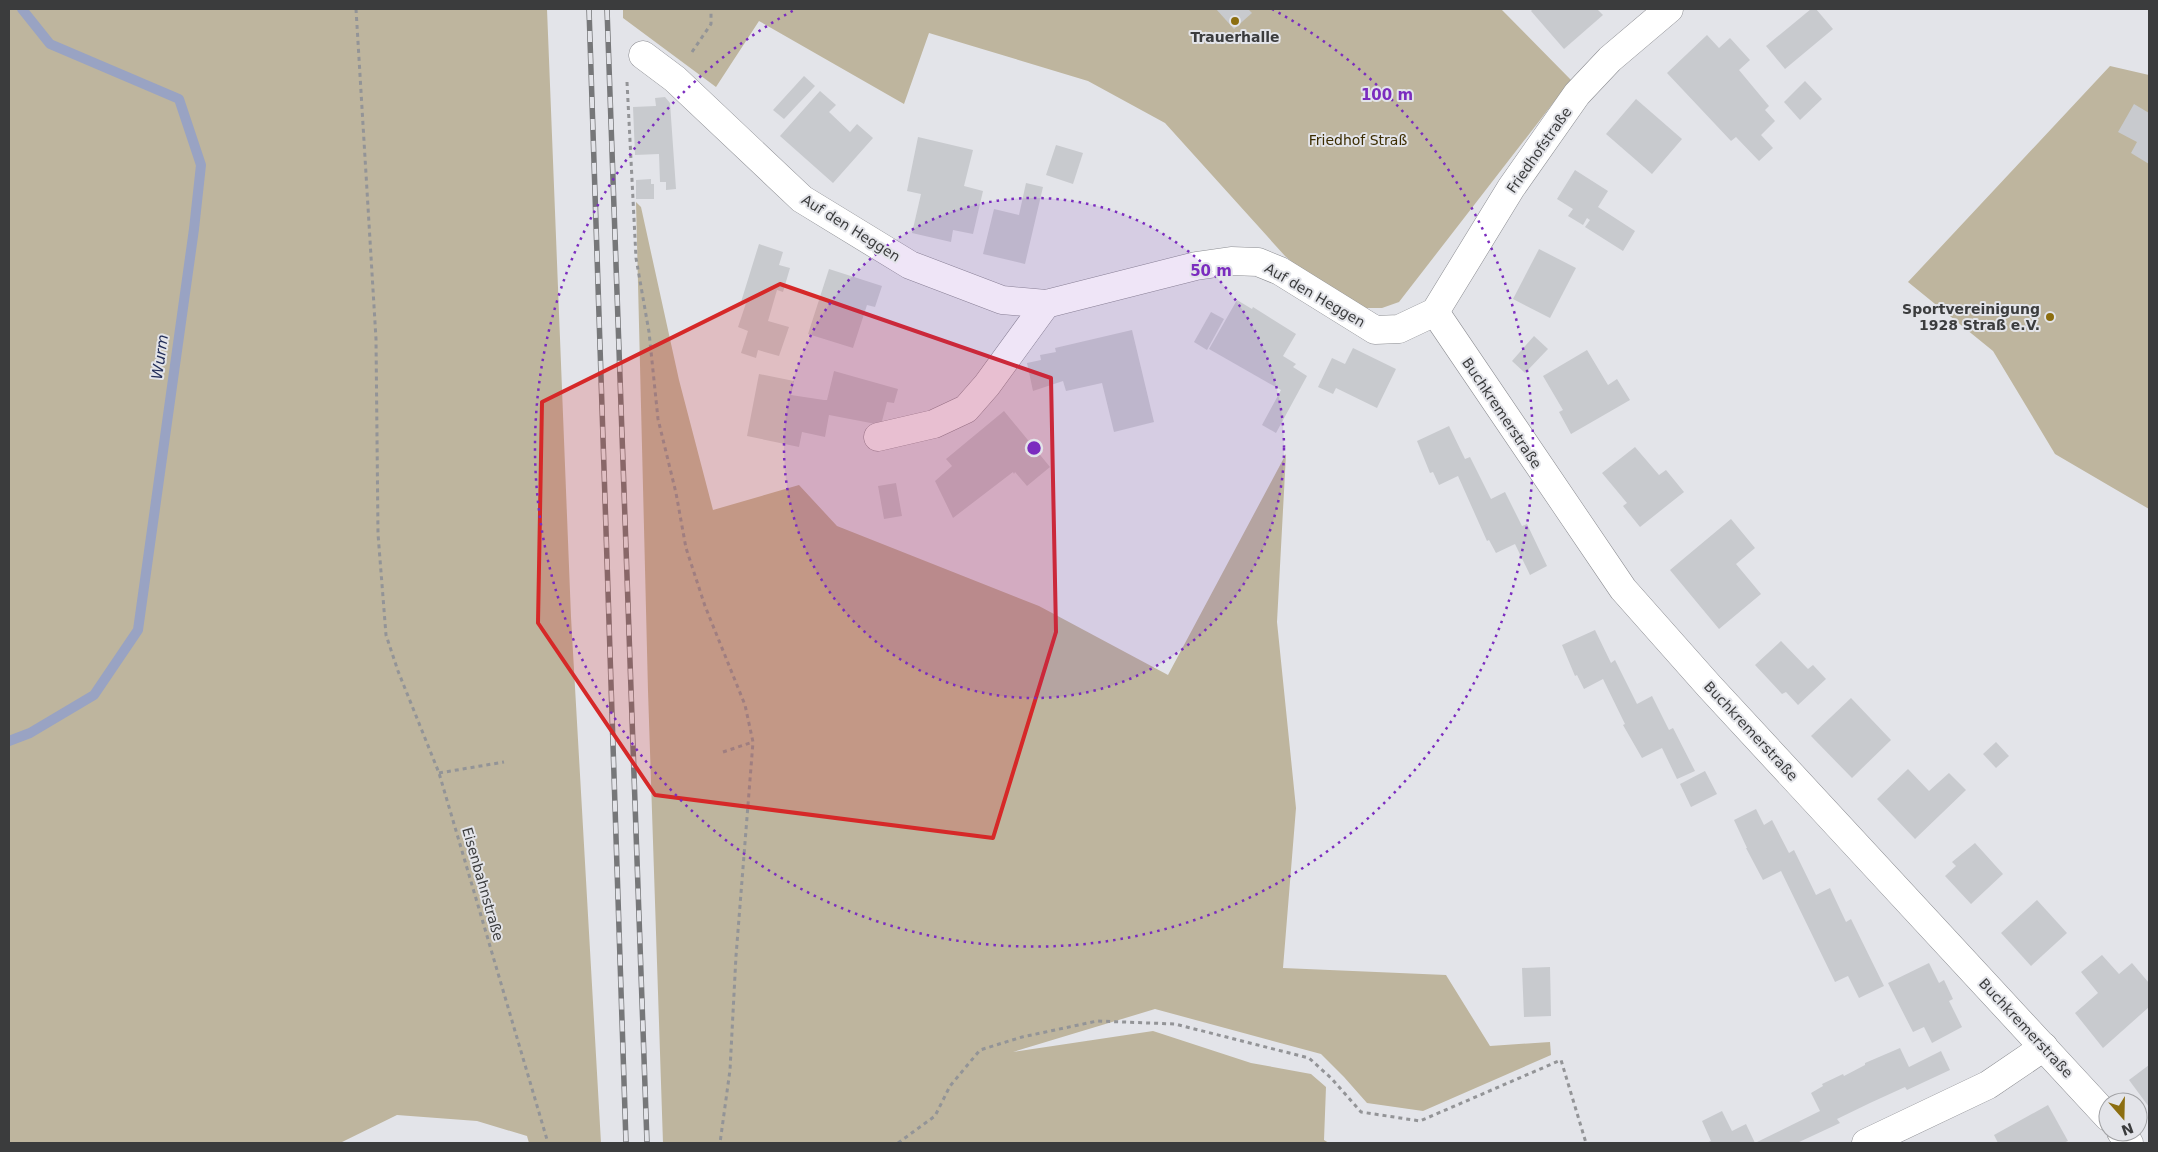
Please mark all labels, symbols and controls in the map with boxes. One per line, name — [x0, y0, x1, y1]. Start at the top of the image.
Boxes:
marker: Trauerhalle — [1229, 15, 1241, 27]
place label: Trauerhalle — [1190, 29, 1280, 45]
text: 100 m — [1361, 86, 1413, 104]
street label: Friedhofstraße — [1503, 104, 1575, 196]
park label: Friedhof Straß — [1309, 132, 1407, 148]
street label: Auf den Heggen — [799, 191, 903, 265]
street label: Auf den Heggen — [1262, 260, 1368, 330]
text: 50 m — [1190, 262, 1232, 280]
place label: Sportvereinigung 1928 Straß e.V. — [1902, 301, 2040, 333]
marker: Sportvereinigung 1928 Straß e.V. — [2044, 311, 2056, 323]
water label: Wurm — [148, 333, 172, 381]
street label: Buchkremerstraße — [1459, 355, 1545, 471]
centre of rings — [1025, 439, 1043, 457]
street label: Buchkremerstraße — [1701, 678, 1801, 784]
street label: Eisenbahnstraße — [459, 825, 507, 943]
street label: Buchkremerstraße — [1976, 975, 2076, 1081]
north arrow — [2098, 1092, 2148, 1142]
text: N — [2119, 1120, 2136, 1139]

